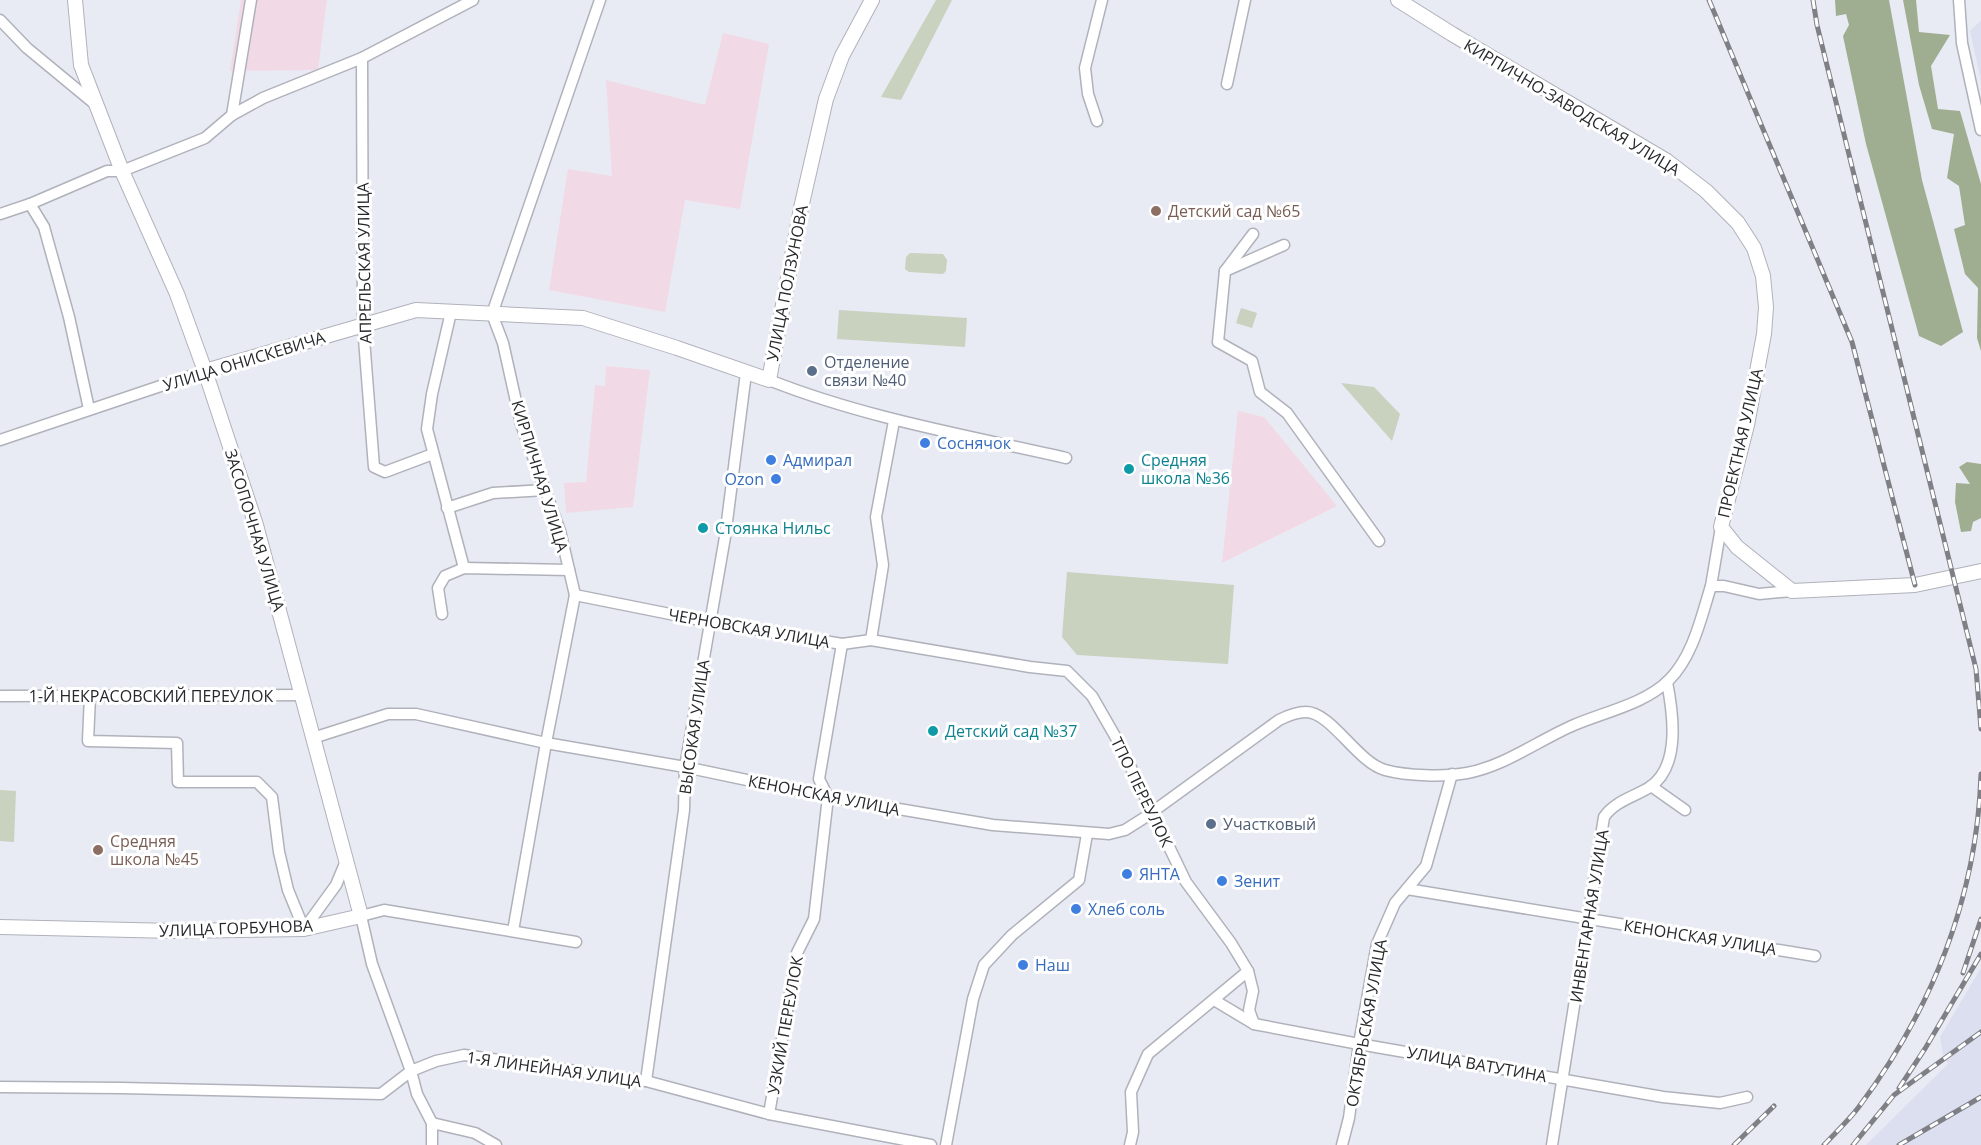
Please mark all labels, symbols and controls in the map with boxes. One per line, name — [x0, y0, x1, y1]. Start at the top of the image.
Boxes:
street label: КИРПИЧНО-ЗАВОДСКАЯ УЛИЦА — [1460, 34, 1685, 181]
street label: АПРЕЛЬСКАЯ УЛИЦА — [352, 181, 376, 344]
place label: Детский сад №65 — [1168, 200, 1300, 222]
street label: УЛИЦА ПОЛЗУНОВА — [761, 202, 813, 363]
marker: Детский сад №65 — [1149, 204, 1163, 218]
street label: УЛИЦА ОНИСКЕВИЧА — [160, 326, 328, 396]
place label: Отделение связи №40 — [824, 351, 910, 391]
marker: Отделение связи №40 — [805, 364, 819, 378]
street label: ПРОЕКТНАЯ УЛИЦА — [1712, 365, 1768, 520]
street label: КИРПИЧНАЯ УЛИЦА — [506, 397, 574, 556]
place label: Соснячок — [937, 432, 1012, 454]
marker: Соснячок — [918, 436, 932, 450]
street label: ЗАСОПОЧНАЯ УЛИЦА — [220, 446, 290, 615]
place label: Адмирал — [783, 449, 852, 471]
place label: Средняя школа №36 — [1141, 449, 1230, 489]
marker: Адмирал — [764, 453, 778, 467]
marker: Средняя школа №36 — [1122, 462, 1136, 476]
place label: Ozon — [725, 468, 764, 490]
marker: Ozon — [769, 472, 783, 486]
place label: Стоянка Нильс — [715, 517, 831, 539]
marker: Стоянка Нильс — [696, 521, 710, 535]
street label: ЧЕРНОВСКАЯ УЛИЦА — [667, 603, 832, 653]
street label: ВЫСОКАЯ УЛИЦА — [674, 657, 714, 796]
street label: 1-Й НЕКРАСОВСКИЙ ПЕРЕУЛОК — [29, 685, 273, 707]
place label: Детский сад №37 — [945, 720, 1077, 742]
marker: Детский сад №37 — [926, 724, 940, 738]
street label: ТПО ПЕРЕУЛОК — [1106, 733, 1178, 851]
street label: КЕНОНСКАЯ УЛИЦА — [746, 769, 903, 821]
place label: Участковый — [1223, 813, 1316, 835]
marker: Участковый — [1204, 817, 1218, 831]
street label: ИНВЕНТАРНАЯ УЛИЦА — [1564, 827, 1614, 1004]
place label: Средняя школа №45 — [110, 830, 199, 870]
marker: Средняя школа №45 — [91, 843, 105, 857]
place label: ЯНТА — [1139, 863, 1181, 885]
marker: ЯНТА — [1120, 867, 1134, 881]
place label: Зенит — [1234, 870, 1281, 892]
marker: Зенит — [1215, 874, 1229, 888]
place label: Хлеб соль — [1088, 898, 1165, 920]
marker: Хлеб соль — [1069, 902, 1083, 916]
street label: УЛИЦА ГОРБУНОВА — [159, 914, 314, 942]
street label: КЕНОНСКАЯ УЛИЦА — [1622, 914, 1779, 960]
street label: ОКТЯБРЬСКАЯ УЛИЦА — [1340, 936, 1392, 1109]
street label: УЗКИЙ ПЕРЕУЛОК — [762, 954, 808, 1096]
place label: Наш — [1035, 954, 1070, 976]
marker: Наш — [1016, 958, 1030, 972]
street label: УЛИЦА ВАТУТИНА — [1405, 1041, 1549, 1087]
street label: 1-Я ЛИНЕЙНАЯ УЛИЦА — [465, 1046, 644, 1092]

